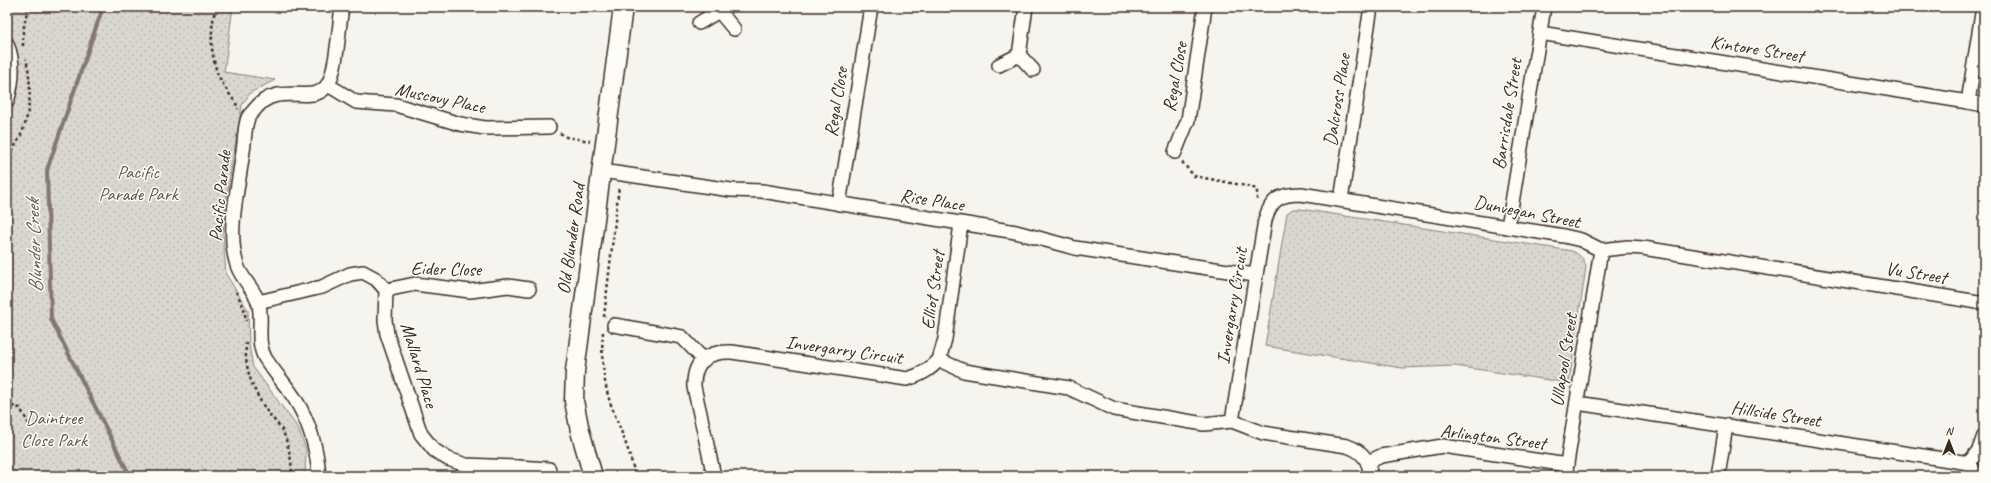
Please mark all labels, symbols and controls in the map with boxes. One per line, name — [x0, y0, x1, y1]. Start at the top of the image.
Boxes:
street label: Kintore Street — [1709, 30, 1808, 69]
street label: Regal Close — [1157, 39, 1193, 114]
street label: Dalcross Place — [1318, 50, 1356, 148]
street label: Barrisdale Street — [1486, 55, 1528, 171]
street label: Regal Close — [819, 64, 854, 138]
street label: Muscovy Place — [393, 77, 489, 120]
street label: Pacific Parade — [203, 148, 237, 243]
park label: Pacific Parade Park — [98, 160, 180, 206]
street label: Old Blunder Road — [551, 179, 591, 296]
street label: Rise Place — [898, 183, 967, 217]
street label: Dunvegan Street — [1472, 190, 1584, 234]
water label: Blunder Creek — [20, 195, 48, 293]
street label: Invergarry Circuit — [1211, 244, 1253, 366]
street label: Elliot Street — [916, 247, 951, 331]
street label: Eider Close — [411, 256, 483, 282]
street label: Vu Street — [1884, 256, 1951, 290]
street label: Ullapool Street — [1545, 310, 1583, 408]
street label: Mallard Place — [395, 319, 444, 412]
street label: Invergarry Circuit — [784, 330, 906, 370]
street label: Hillside Street — [1730, 395, 1824, 433]
park label: Daintree Close Park — [21, 406, 89, 452]
street label: Arlington Street — [1439, 419, 1550, 456]
north arrow — [1929, 421, 1969, 461]
text: N — [1946, 424, 1955, 438]

